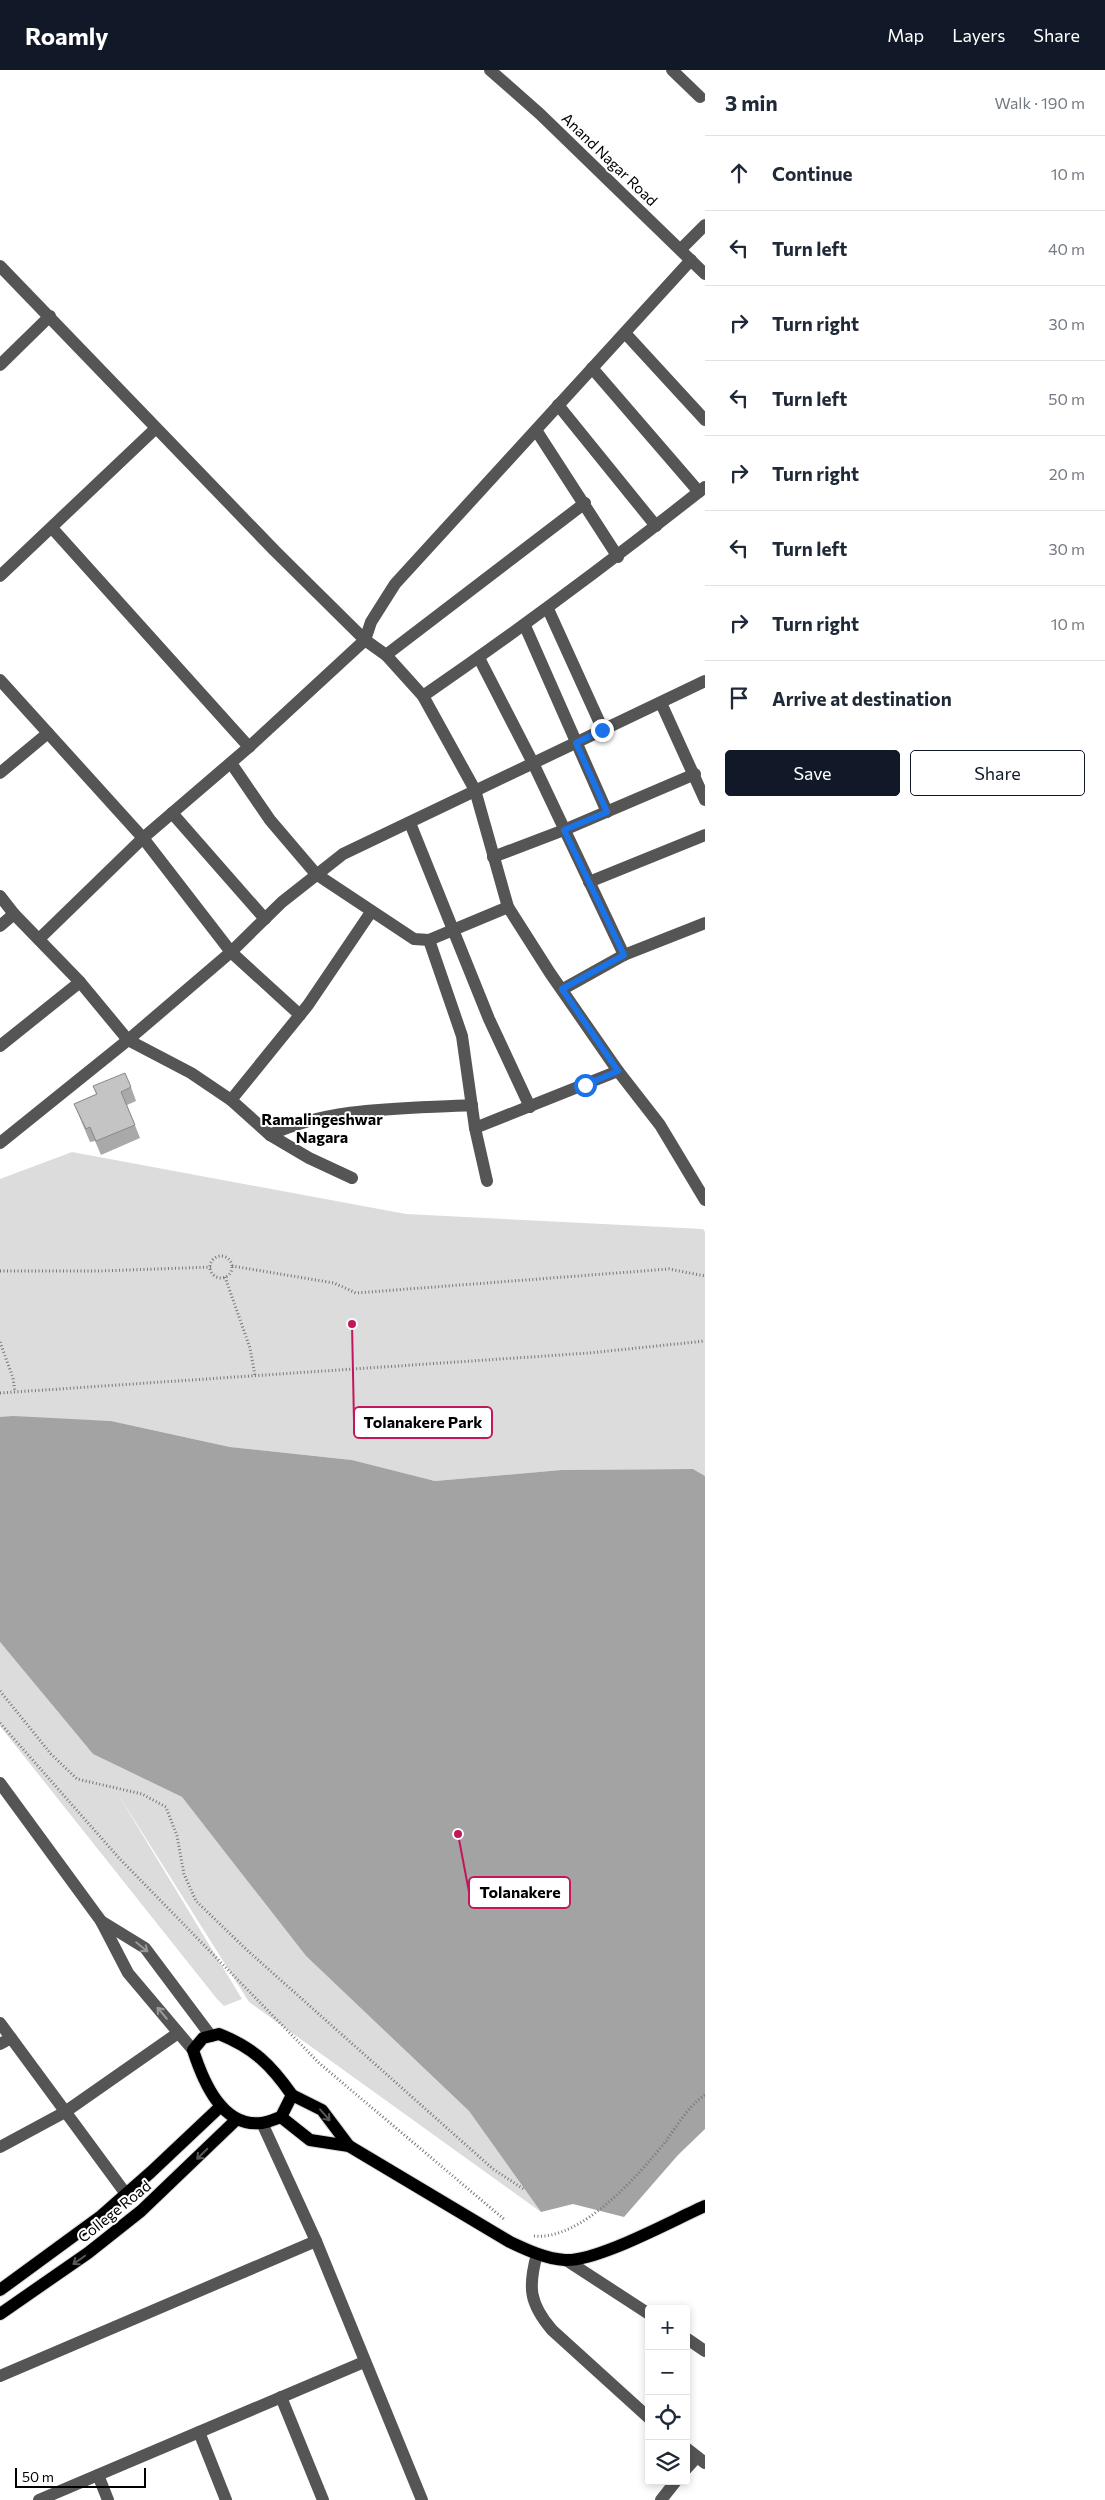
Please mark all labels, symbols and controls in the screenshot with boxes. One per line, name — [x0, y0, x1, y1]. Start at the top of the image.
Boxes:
text: Roamly — [25, 21, 108, 50]
text: Map — [887, 24, 924, 46]
text: Layers — [952, 24, 1005, 46]
text: Share — [1033, 24, 1080, 46]
text: 3 min — [725, 90, 778, 115]
text: Walk · 190 m — [995, 93, 1085, 112]
street label: Anand Nagar Road — [558, 109, 662, 209]
icon: ahead — [725, 159, 753, 187]
text: Continue — [772, 162, 852, 185]
text: 10 m — [1051, 164, 1085, 183]
icon: left — [725, 234, 753, 262]
text: Turn left — [772, 237, 847, 260]
text: 40 m — [1048, 239, 1085, 258]
icon: right — [725, 309, 753, 337]
text: Turn right — [772, 312, 859, 335]
text: 30 m — [1048, 314, 1085, 333]
icon: left — [725, 384, 753, 412]
text: Turn left — [772, 387, 847, 410]
text: 50 m — [1048, 389, 1085, 408]
icon: right — [725, 459, 753, 487]
text: Turn right — [772, 462, 859, 485]
text: 20 m — [1049, 464, 1085, 483]
icon: left — [725, 534, 753, 562]
text: Turn left — [772, 537, 847, 560]
text: 30 m — [1048, 539, 1085, 558]
icon: right — [725, 609, 753, 637]
text: Turn right — [772, 612, 859, 635]
text: 10 m — [1051, 614, 1085, 633]
icon: arrive — [725, 684, 753, 712]
text: Arrive at destination — [772, 687, 952, 710]
route end — [591, 719, 614, 742]
button: Save — [725, 750, 900, 796]
button: Share — [910, 750, 1085, 796]
route start — [574, 1074, 597, 1097]
district label: Ramalingeshwar Nagara — [261, 1109, 383, 1146]
callout: Tolanakere Park — [354, 1407, 492, 1438]
text: Tolanakere Park — [364, 1412, 483, 1431]
callout: Tolanakere — [469, 1877, 570, 1908]
text: Tolanakere — [479, 1882, 561, 1901]
one-way arrow — [135, 1942, 149, 1952]
one-way arrow — [156, 2007, 167, 2020]
one-way arrow — [320, 2109, 331, 2122]
one-way arrow — [196, 2148, 208, 2161]
street label: College Road — [74, 2176, 154, 2246]
one-way arrow — [72, 2255, 86, 2265]
map controls — [645, 2305, 690, 2485]
button: + — [645, 2305, 690, 2350]
button: − — [645, 2350, 690, 2395]
button: locate — [645, 2395, 690, 2440]
button: layers — [645, 2440, 690, 2485]
scale bar — [15, 2465, 146, 2488]
text: 50 m — [22, 2468, 54, 2485]

